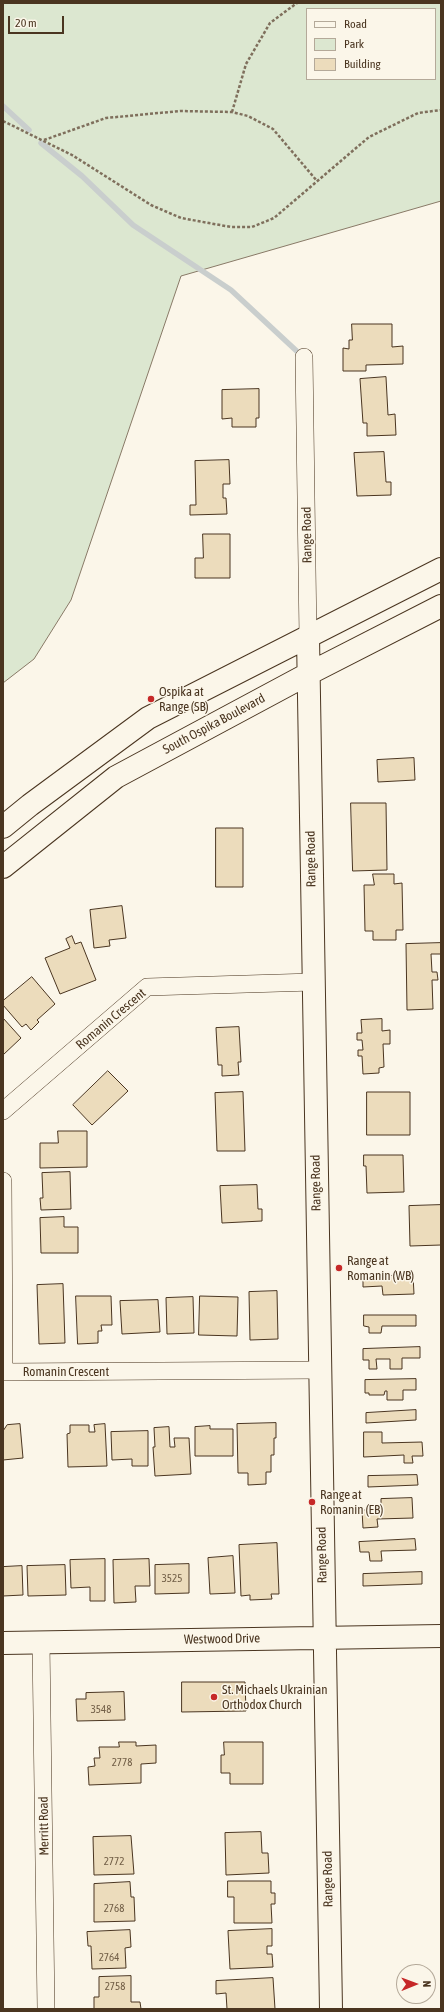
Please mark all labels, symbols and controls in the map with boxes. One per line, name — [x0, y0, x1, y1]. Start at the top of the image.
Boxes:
scale bar — [10, 8, 66, 34]
legend — [306, 8, 436, 80]
text: 20 m — [15, 16, 37, 30]
text: Road — [344, 17, 367, 31]
text: Park — [344, 37, 364, 51]
text: Building — [344, 57, 381, 71]
street label: Range Road — [299, 507, 315, 563]
place label: Ospika at Range (SB) — [159, 684, 209, 715]
street label: South Ospika Boulevard — [160, 690, 268, 758]
marker: Ospika at Range (SB) — [146, 694, 156, 704]
street label: Range Road — [303, 831, 319, 887]
street label: Romanin Crescent — [73, 985, 149, 1053]
street label: Range Road — [308, 1155, 324, 1211]
place label: Range at Romanin (WB) — [347, 1253, 414, 1284]
marker: Range at Romanin (WB) — [334, 1263, 344, 1273]
street label: Romanin Crescent — [23, 1364, 109, 1380]
place label: Range at Romanin (EB) — [320, 1487, 383, 1518]
marker: Range at Romanin (EB) — [307, 1497, 317, 1507]
street label: Range Road — [314, 1527, 330, 1583]
house number: 3525 — [162, 1572, 182, 1586]
street label: Westwood Drive — [184, 1631, 260, 1647]
place label: St. Michaels Ukrainian Orthodox Church — [222, 1682, 328, 1713]
marker: St. Michaels Ukrainian Orthodox Church — [209, 1692, 219, 1702]
house number: 3548 — [91, 1703, 111, 1717]
house number: 2778 — [112, 1756, 132, 1770]
street label: Merritt Road — [36, 1796, 52, 1856]
street label: Range Road — [320, 1851, 336, 1907]
house number: 2772 — [104, 1855, 124, 1869]
house number: 2768 — [104, 1902, 124, 1916]
house number: 2764 — [99, 1951, 119, 1965]
north arrow — [396, 1964, 436, 2004]
house number: 2758 — [105, 1980, 125, 1994]
text: N — [421, 1980, 433, 1987]

